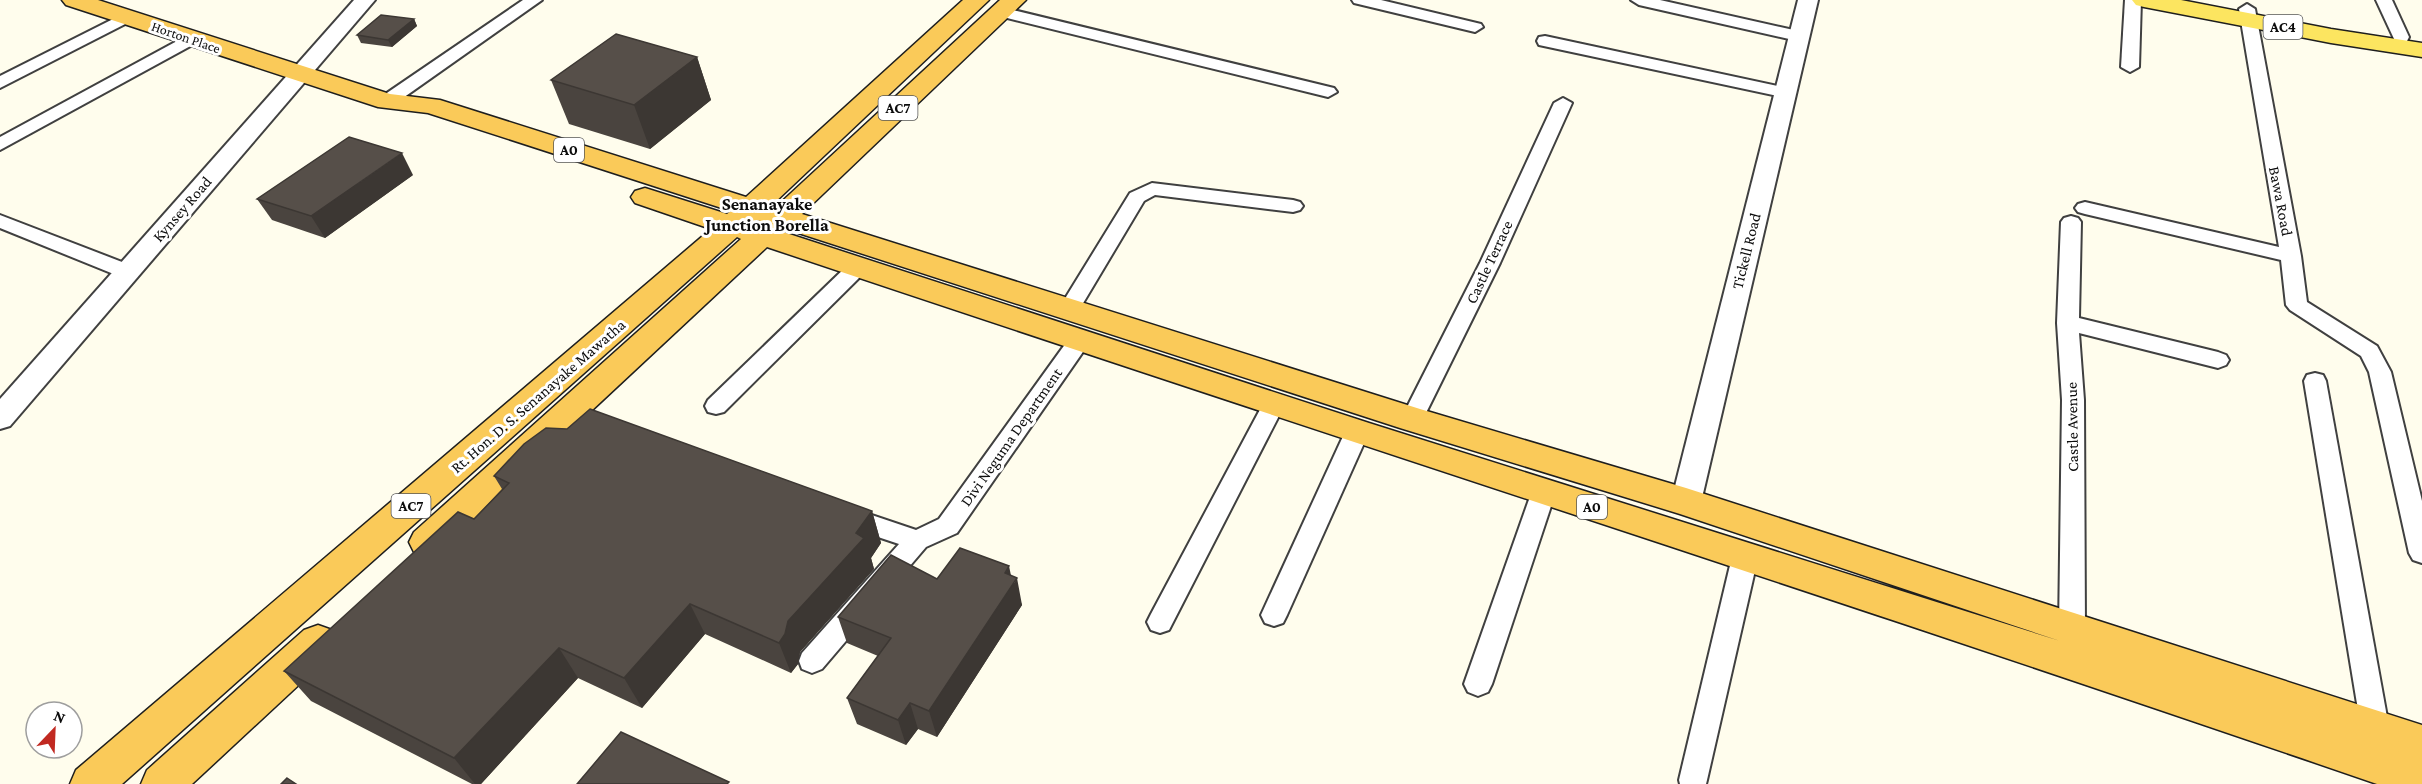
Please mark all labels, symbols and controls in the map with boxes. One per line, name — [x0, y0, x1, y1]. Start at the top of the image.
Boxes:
road number: AC4 — [2264, 15, 2302, 39]
street label: Horton Place — [149, 18, 223, 56]
road number: AC7 — [878, 96, 918, 120]
road number: A0 — [554, 138, 584, 162]
street label: Bawa Road — [2266, 165, 2296, 238]
street label: Kynsey Road — [149, 173, 216, 246]
district label: Senanayake Junction Borella — [703, 194, 829, 235]
street label: Tickell Road — [1728, 211, 1764, 291]
street label: Castle Terrace — [1462, 218, 1516, 306]
street label: Rt. Hon. D. S. Senanayake Mawatha — [448, 315, 630, 477]
street label: Divi Neguma Department — [957, 364, 1066, 510]
street label: Castle Avenue — [2063, 382, 2081, 472]
road number: AC7 — [392, 494, 430, 518]
road number: A0 — [1577, 495, 1607, 519]
north arrow — [24, 700, 84, 760]
text: N — [51, 707, 68, 727]

